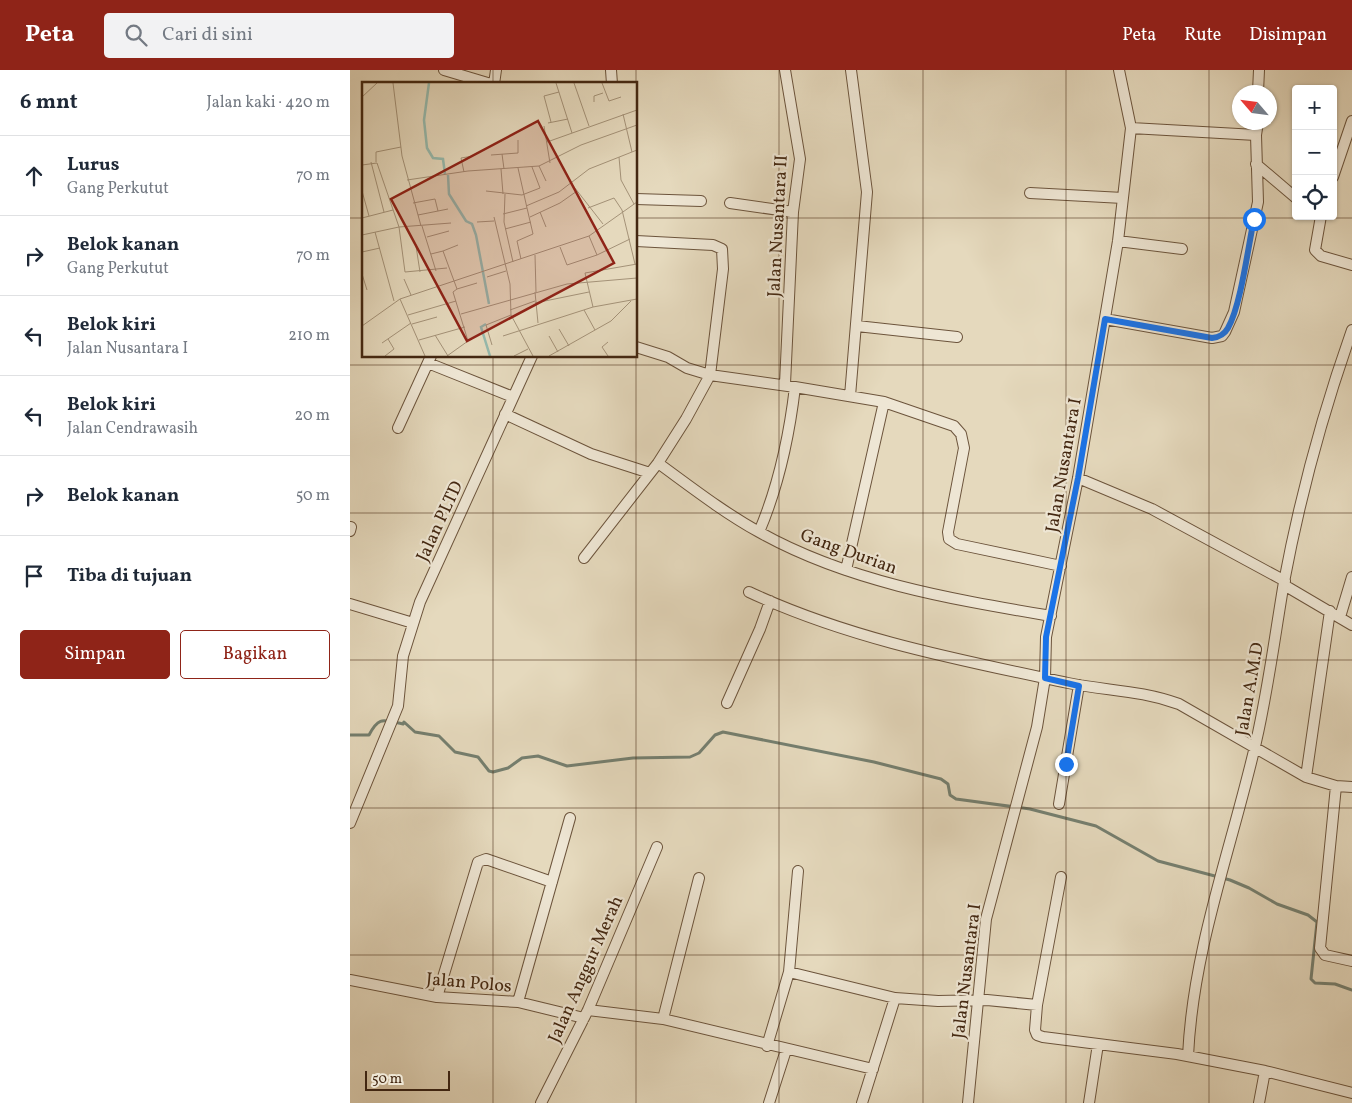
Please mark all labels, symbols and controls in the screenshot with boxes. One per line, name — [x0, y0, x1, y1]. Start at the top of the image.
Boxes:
search box — [104, 13, 454, 58]
text: Peta — [25, 18, 74, 52]
icon: search — [122, 21, 150, 49]
text: Cari di sini — [162, 22, 253, 48]
text: Peta — [1122, 23, 1156, 48]
text: Rute — [1184, 23, 1221, 48]
text: Disimpan — [1249, 23, 1327, 48]
inset map — [362, 82, 638, 358]
north arrow — [1232, 85, 1277, 130]
map controls — [1292, 85, 1337, 220]
button: + — [1292, 85, 1337, 130]
text: 6 mnt — [20, 88, 78, 117]
text: Jalan kaki · 420 m — [207, 92, 330, 114]
button: − — [1292, 130, 1337, 175]
text: Lurus — [67, 152, 119, 178]
street label: Jalan Nusantara II — [762, 154, 795, 298]
icon: ahead — [20, 162, 48, 190]
text: 70 m — [296, 165, 330, 187]
button: locate — [1292, 175, 1337, 220]
text: Gang Perkutut — [67, 178, 169, 200]
route start — [1243, 208, 1266, 231]
text: Belok kanan — [67, 232, 179, 258]
icon: right — [20, 242, 48, 270]
text: 70 m — [296, 245, 330, 267]
text: Gang Perkutut — [67, 258, 169, 280]
text: Belok kiri — [67, 312, 156, 338]
icon: left — [20, 322, 48, 350]
text: 210 m — [288, 325, 330, 347]
text: Jalan Nusantara I — [67, 338, 188, 360]
text: Belok kiri — [67, 392, 156, 418]
street label: Jalan Nusantara I — [1040, 396, 1089, 535]
icon: left — [20, 402, 48, 430]
text: 20 m — [295, 405, 330, 427]
text: Jalan Cendrawasih — [67, 418, 198, 440]
street label: Jalan PLTD — [411, 477, 470, 566]
icon: right — [20, 482, 48, 510]
text: Belok kanan — [67, 483, 179, 509]
text: 50 m — [296, 485, 330, 507]
street label: Gang Durian — [796, 523, 901, 582]
icon: arrive — [20, 562, 48, 590]
text: Tiba di tujuan — [67, 563, 192, 589]
button: Simpan — [20, 630, 170, 679]
button: Bagikan — [180, 630, 330, 679]
street label: Jalan A.M.D — [1230, 640, 1271, 738]
route end — [1055, 753, 1078, 776]
street label: Jalan Anggur Merah — [543, 892, 630, 1047]
street label: Jalan Nusantara I — [947, 902, 988, 1040]
street label: Jalan Polos — [425, 967, 513, 1000]
scale bar — [365, 1068, 450, 1091]
text: 50 m — [372, 1070, 402, 1089]

